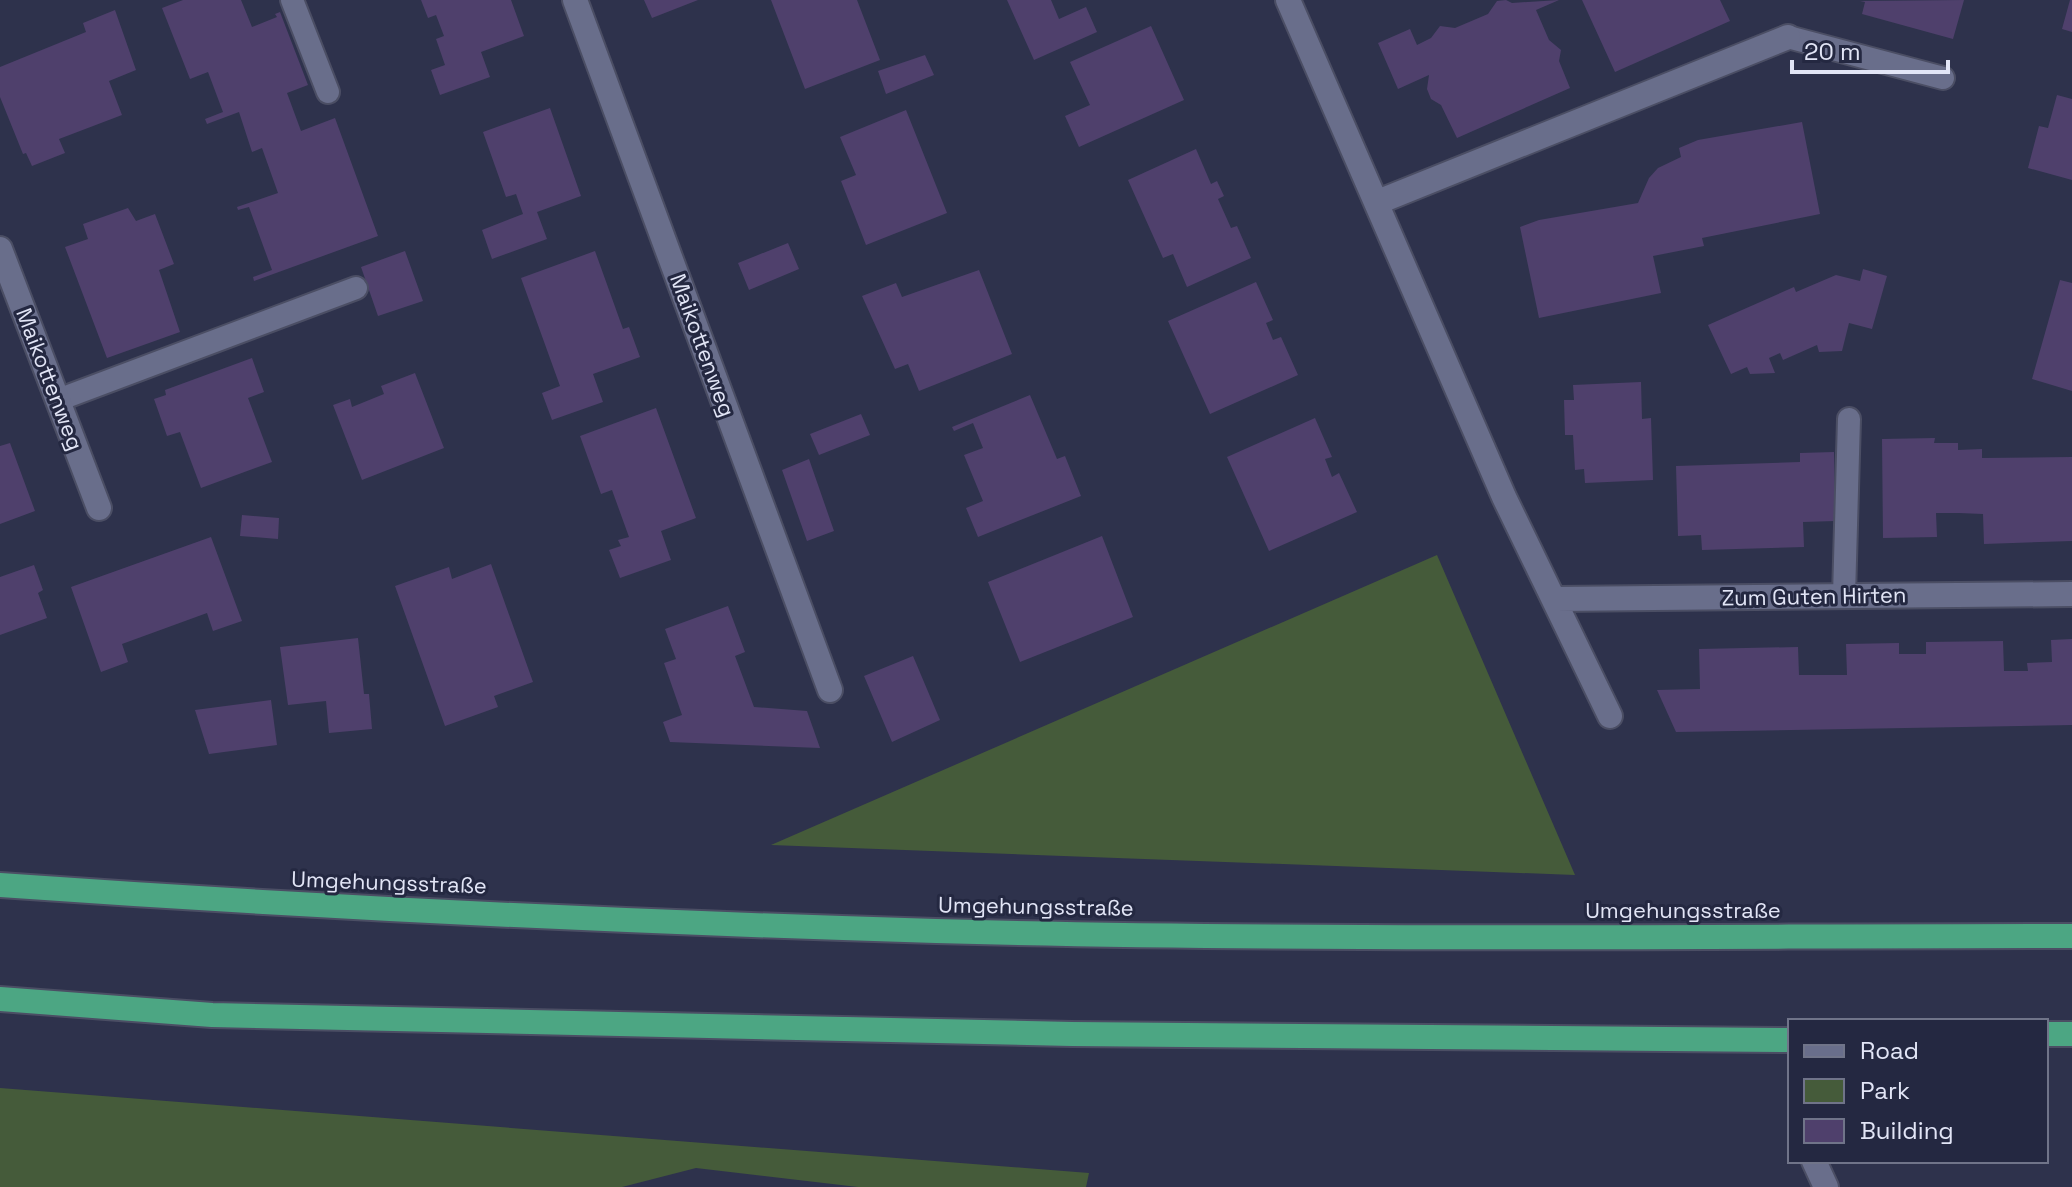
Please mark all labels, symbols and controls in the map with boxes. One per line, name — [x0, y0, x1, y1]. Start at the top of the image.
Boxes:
scale bar — [1792, 24, 1948, 74]
text: 20 m — [1804, 36, 1861, 67]
street label: Maikottenweg — [664, 270, 742, 420]
street label: Maikottenweg — [10, 304, 90, 454]
street label: Zum Guten Hirten — [1721, 580, 1907, 612]
street label: Umgehungsstraße — [291, 865, 487, 899]
street label: Umgehungsstraße — [938, 890, 1134, 922]
street label: Umgehungsstraße — [1585, 896, 1781, 924]
legend — [1788, 1019, 2048, 1163]
text: Road — [1860, 1035, 1919, 1066]
text: Park — [1860, 1075, 1910, 1106]
text: Building — [1860, 1115, 1954, 1146]

